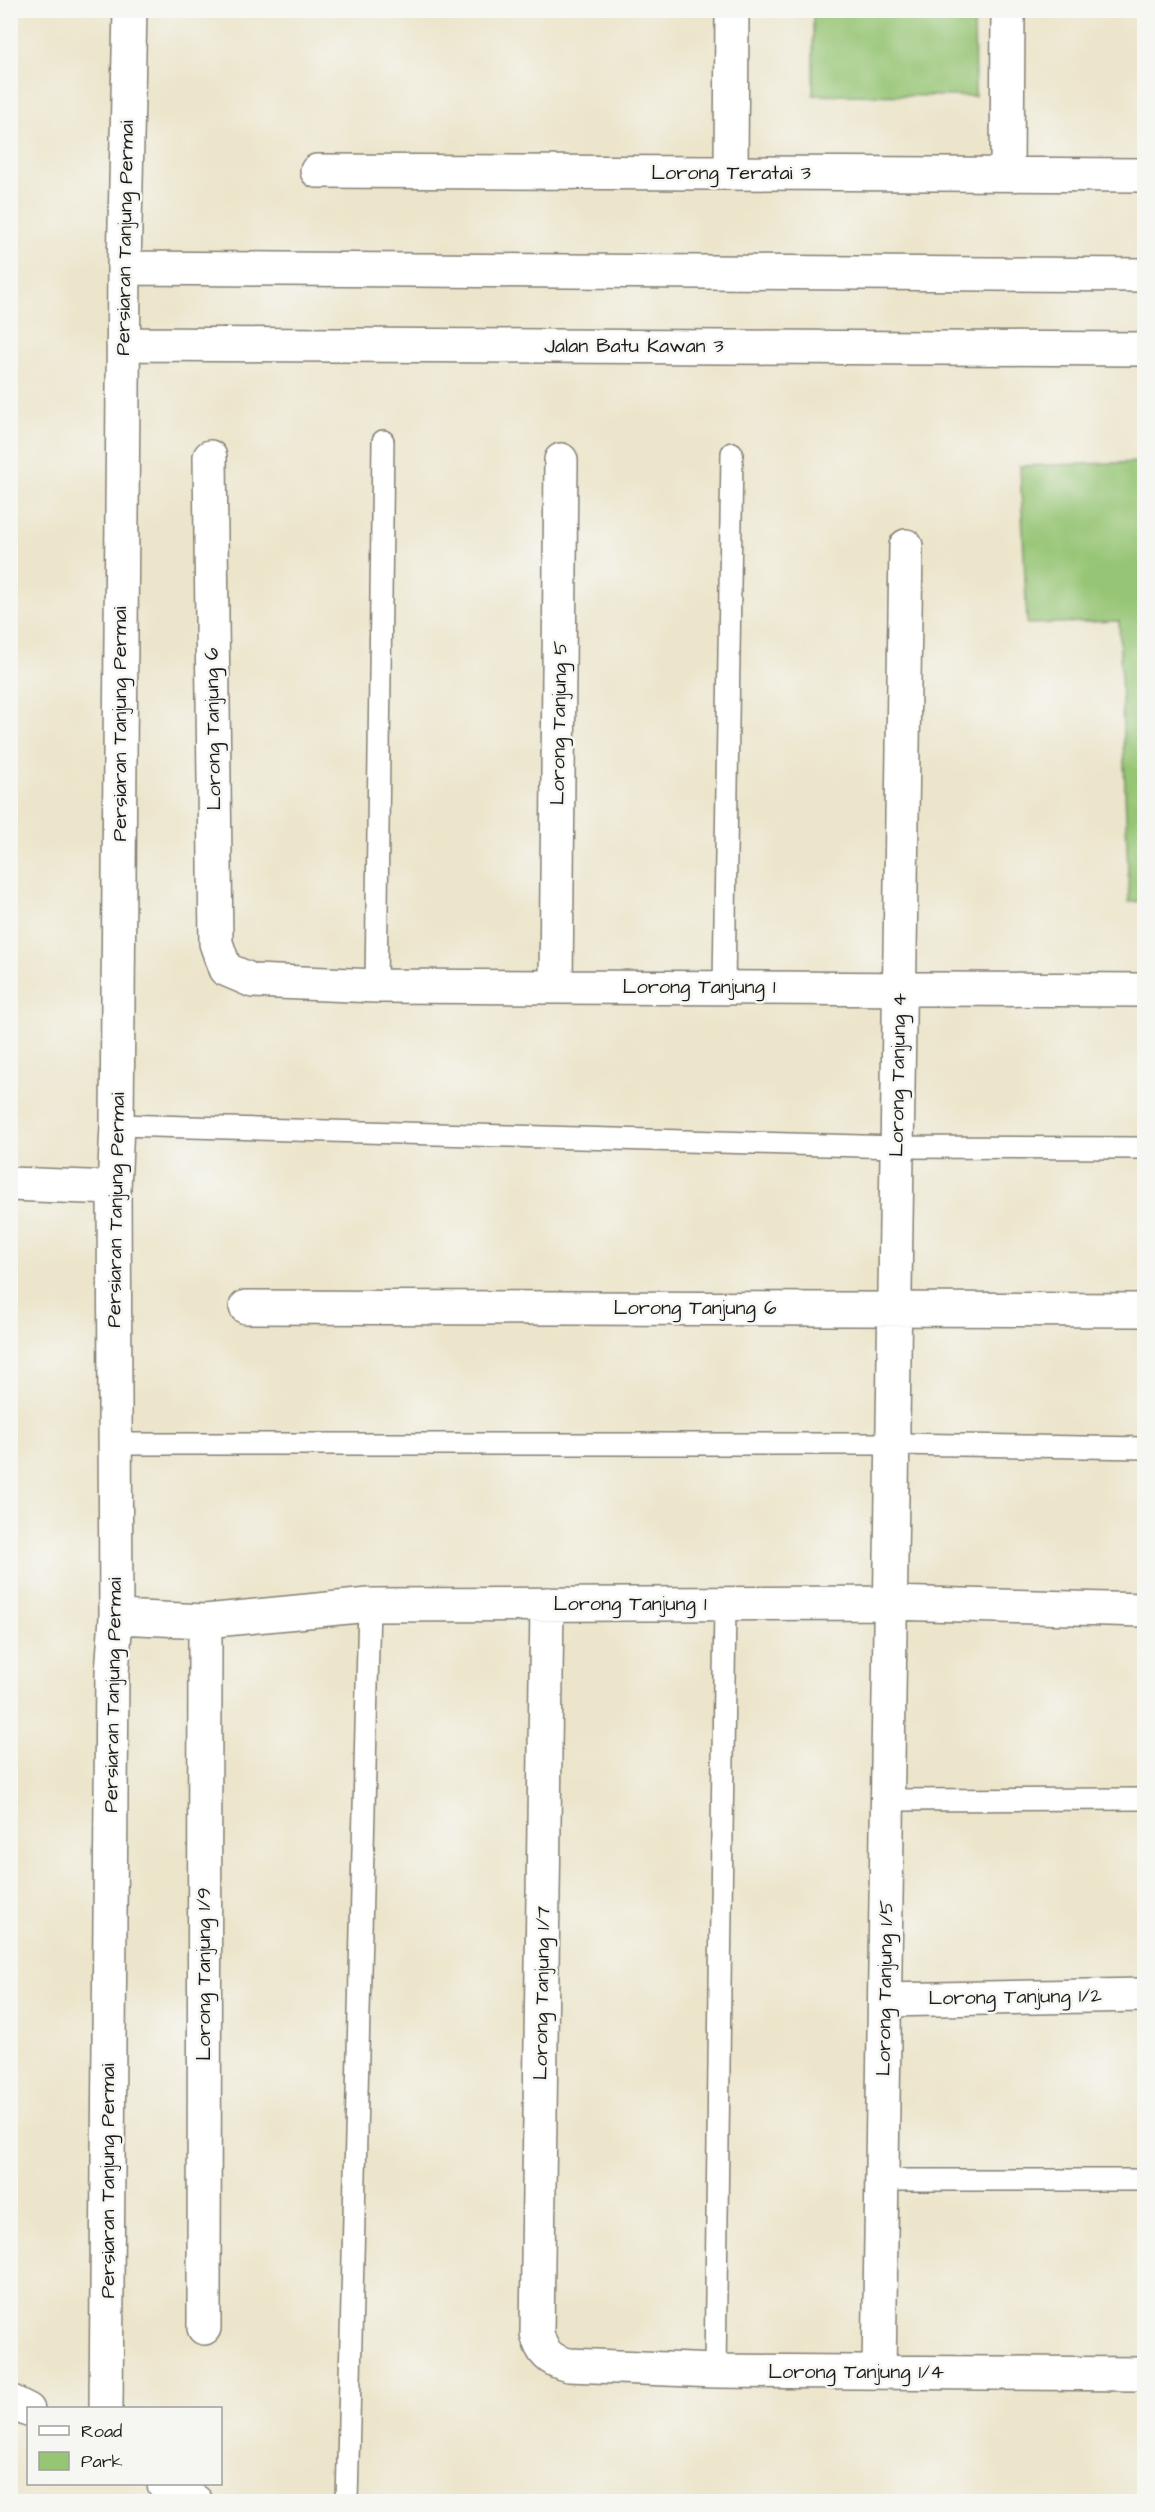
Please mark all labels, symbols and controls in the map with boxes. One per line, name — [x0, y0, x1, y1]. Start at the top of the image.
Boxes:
street label: Persiaran Tanjung Permai — [109, 120, 142, 356]
street label: Lorong Teratai 3 — [651, 159, 811, 188]
street label: Jalan Batu Kawan 3 — [544, 332, 724, 360]
street label: Persiaran Tanjung Permai — [106, 606, 135, 842]
street label: Lorong Tanjung 5 — [544, 641, 575, 806]
street label: Lorong Tanjung 6 — [198, 647, 229, 811]
street label: Lorong Tanjung 1 — [623, 973, 776, 1002]
street label: Lorong Tanjung 4 — [883, 992, 914, 1157]
street label: Persiaran Tanjung Permai — [100, 1092, 133, 1328]
street label: Lorong Tanjung 6 — [614, 1294, 777, 1323]
street label: Persiaran Tanjung Permai — [97, 1577, 130, 1813]
street label: Lorong Tanjung 1 — [554, 1590, 707, 1619]
street label: Lorong Tanjung 1/9 — [190, 1887, 219, 2061]
street label: Lorong Tanjung 1/5 — [869, 1900, 902, 2076]
street label: Lorong Tanjung 1/7 — [526, 1906, 559, 2080]
street label: Lorong Tanjung 1/2 — [928, 1981, 1103, 2014]
street label: Persiaran Tanjung Permai — [94, 2063, 123, 2299]
street label: Lorong Tanjung 1/4 — [768, 2358, 944, 2387]
legend — [27, 2407, 222, 2485]
text: Road — [81, 2419, 122, 2444]
text: Park — [81, 2449, 123, 2474]

